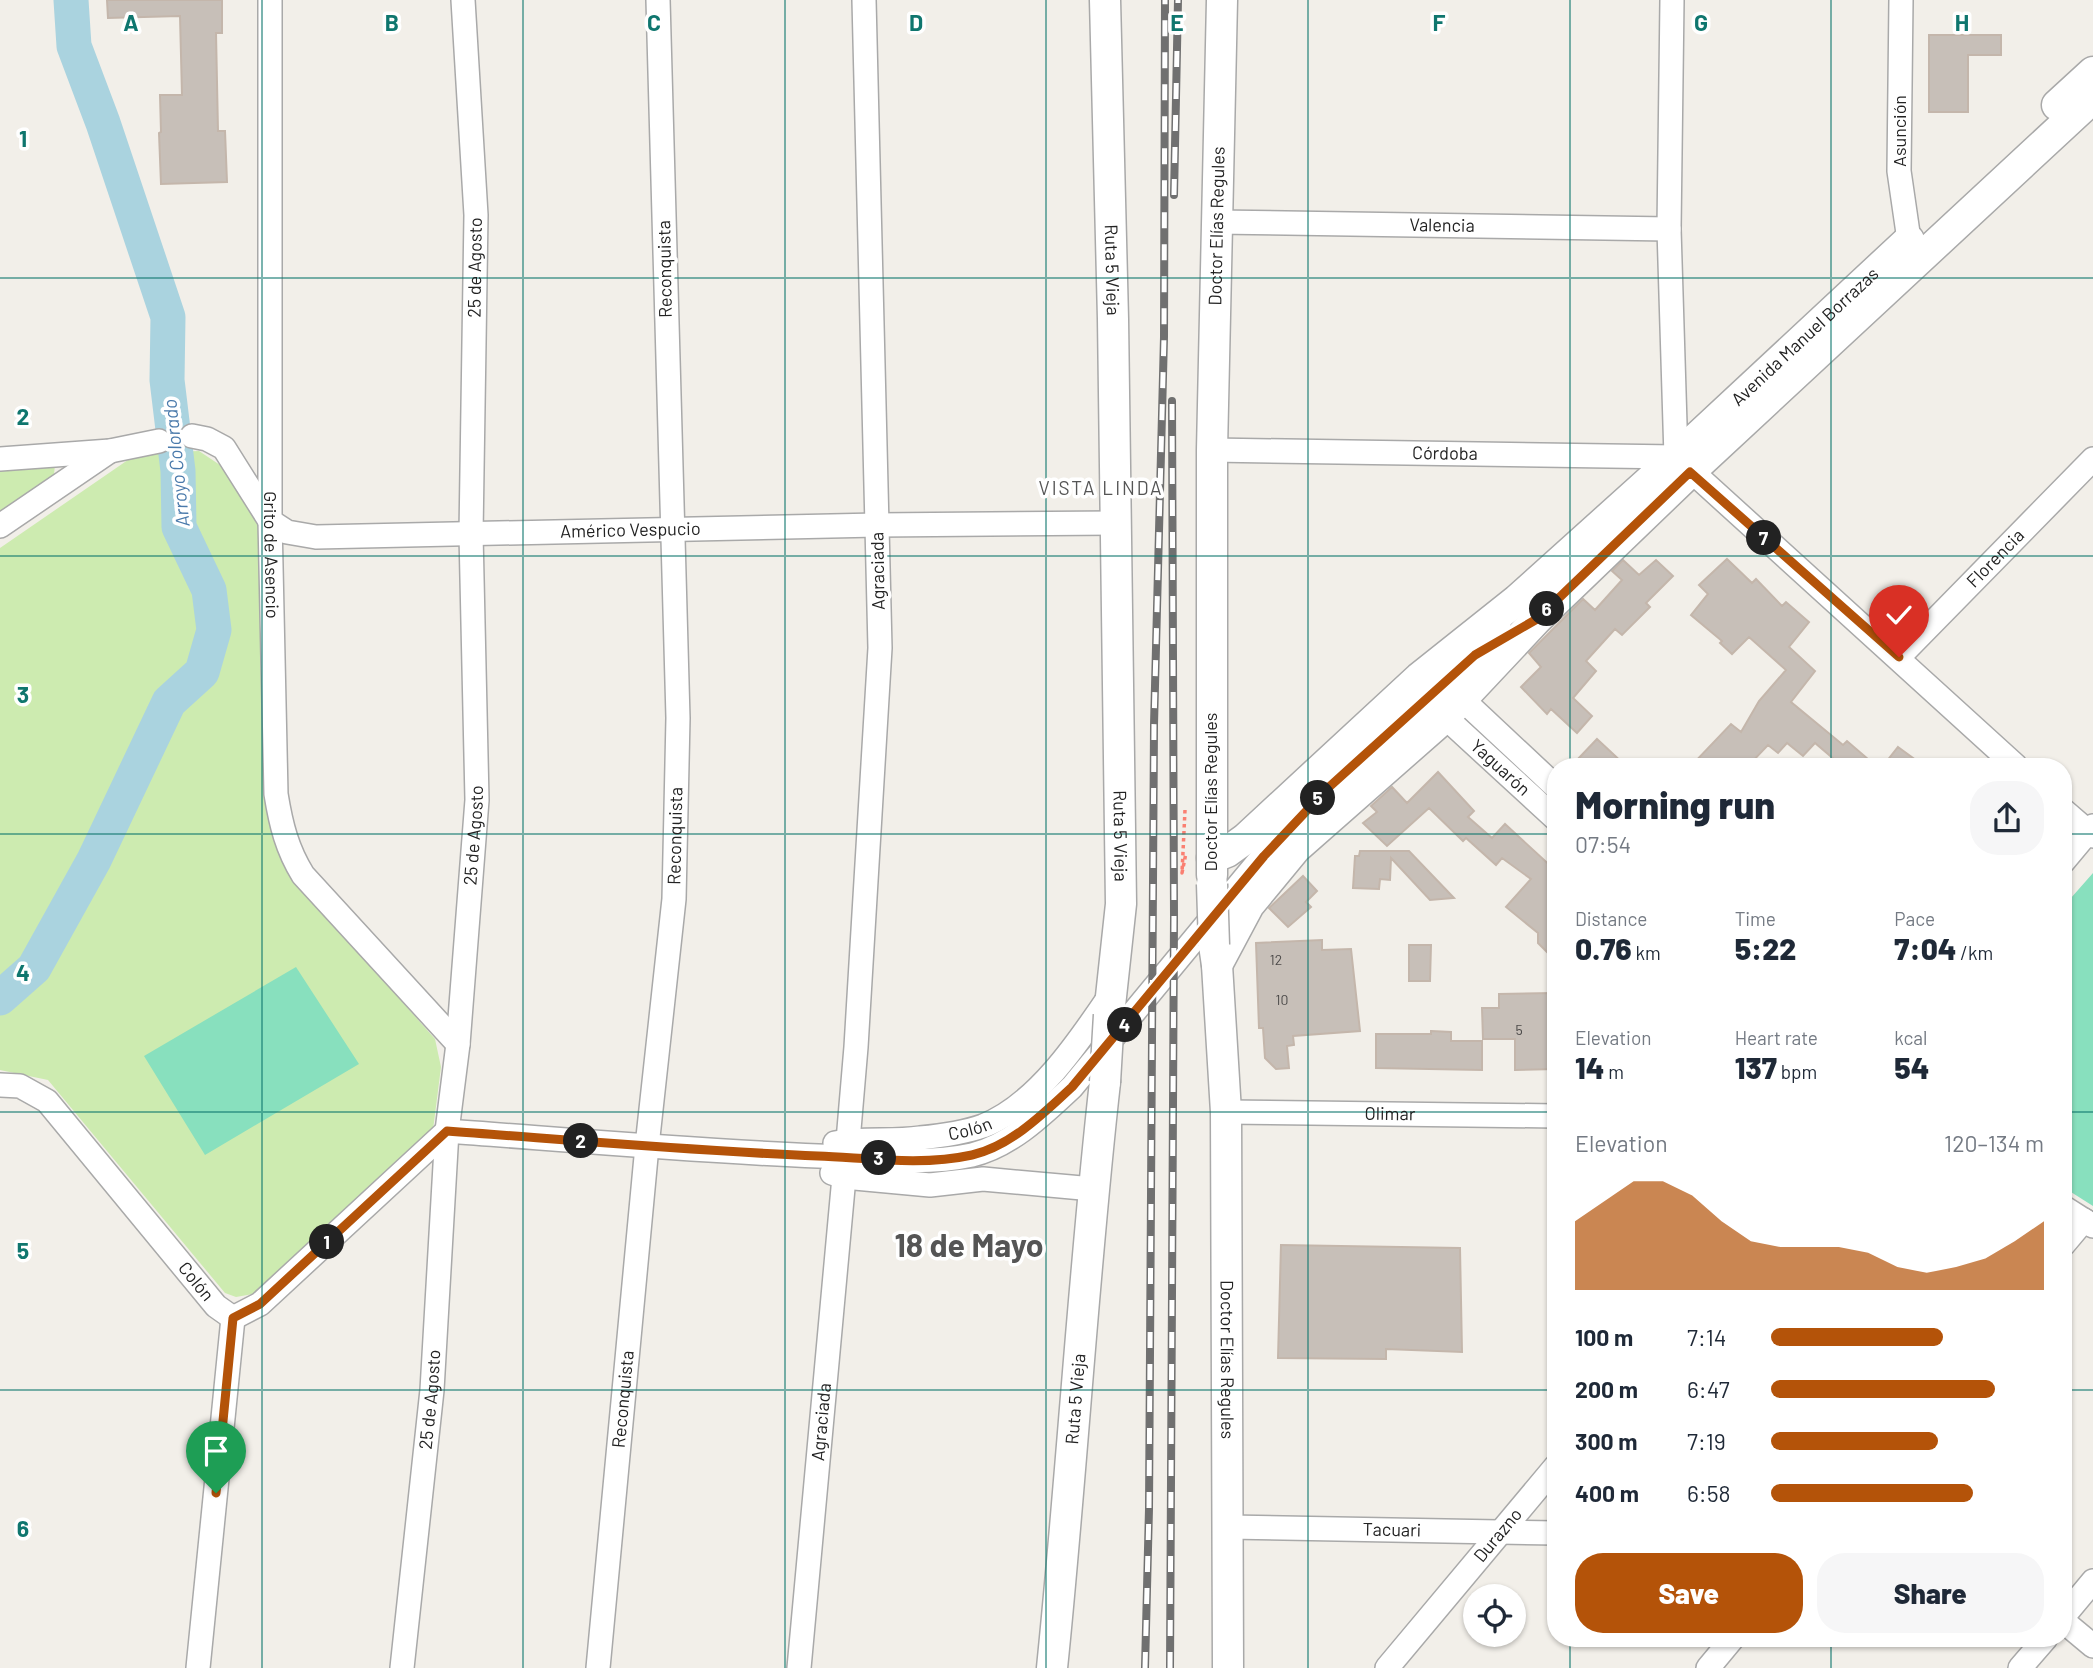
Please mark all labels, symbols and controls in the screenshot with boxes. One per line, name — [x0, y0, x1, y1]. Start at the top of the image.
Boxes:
text: A — [123, 8, 139, 36]
text: B — [385, 8, 399, 36]
text: C — [647, 8, 661, 36]
text: D — [909, 8, 923, 36]
text: E — [1170, 8, 1184, 36]
text: F — [1433, 8, 1446, 36]
text: G — [1694, 8, 1708, 36]
text: H — [1955, 8, 1969, 36]
street label: Asunción — [1888, 95, 1910, 167]
text: 1 — [19, 124, 27, 152]
street label: Doctor Elías Regules — [1203, 146, 1229, 306]
street label: Valencia — [1409, 213, 1475, 236]
street label: 25 de Agosto — [462, 217, 486, 318]
street label: Reconquista — [652, 220, 676, 318]
street label: Ruta 5 Vieja — [1101, 224, 1125, 316]
street label: Avenida Manuel Borrazas — [1726, 262, 1883, 410]
water label: Arroyo Colorado — [157, 398, 194, 528]
text: 2 — [17, 402, 29, 430]
street label: Córdoba — [1412, 441, 1478, 464]
district label: VISTA LINDA — [1038, 476, 1164, 499]
street label: Grito de Asencio — [260, 491, 284, 619]
street label: Américo Vespucio — [560, 517, 701, 542]
pin: 7 — [1746, 520, 1782, 556]
street label: Florencia — [1961, 524, 2028, 592]
text: 7 — [1759, 526, 1768, 549]
street label: Agraciada — [865, 532, 889, 610]
pin — [1869, 585, 1929, 657]
pin: 6 — [1530, 592, 1564, 626]
icon: check — [1880, 596, 1918, 634]
text: 6 — [1541, 597, 1552, 620]
text: 3 — [17, 680, 29, 708]
street label: Doctor Elías Regules — [1199, 713, 1221, 871]
street label: Yaguarón — [1467, 734, 1535, 800]
pin: 5 — [1300, 780, 1336, 816]
text: Morning run — [1575, 781, 1775, 827]
button: share — [1970, 781, 2044, 855]
street label: 25 de Agosto — [458, 785, 487, 886]
text: 5 — [1312, 786, 1323, 809]
street label: Reconquista — [662, 787, 686, 885]
street label: Ruta 5 Vieja — [1109, 790, 1133, 882]
text: 07:54 — [1575, 830, 1631, 858]
text: Distance — [1575, 907, 1647, 930]
text: Time — [1735, 907, 1776, 930]
text: Pace — [1894, 907, 1935, 930]
text: 0.76 — [1575, 930, 1632, 966]
text: 5:22 — [1735, 930, 1796, 966]
text: 7:04 — [1894, 930, 1957, 966]
text: km — [1632, 941, 1661, 964]
text: /km — [1957, 941, 1993, 964]
house number: 12 — [1270, 951, 1282, 968]
text: 4 — [16, 958, 30, 986]
house number: 10 — [1276, 991, 1288, 1008]
pin: 4 — [1108, 1007, 1142, 1042]
text: 4 — [1119, 1013, 1130, 1036]
house number: 5 — [1515, 1021, 1523, 1038]
text: Elevation — [1575, 1026, 1652, 1049]
text: Heart rate — [1735, 1026, 1818, 1049]
text: kcal — [1894, 1026, 1927, 1049]
text: 14 — [1575, 1049, 1604, 1085]
text: 137 — [1735, 1049, 1777, 1085]
text: 54 — [1894, 1049, 1929, 1085]
text: m — [1604, 1060, 1624, 1083]
text: bpm — [1777, 1060, 1817, 1083]
street label: Olimar — [1365, 1102, 1416, 1124]
street label: Colón — [946, 1112, 995, 1144]
pin: 2 — [564, 1124, 598, 1158]
text: 2 — [575, 1129, 586, 1152]
text: Elevation — [1575, 1129, 1668, 1157]
text: 120–134 m — [1944, 1129, 2044, 1157]
pin: 3 — [862, 1140, 896, 1176]
text: 3 — [873, 1146, 884, 1169]
pin: 1 — [310, 1224, 344, 1260]
district label: 18 de Mayo — [894, 1225, 1044, 1263]
text: 1 — [323, 1230, 330, 1253]
text: 5 — [17, 1236, 29, 1264]
street label: Colón — [174, 1257, 219, 1305]
street label: Doctor Elías Regules — [1217, 1280, 1239, 1439]
text: 100 m — [1575, 1323, 1633, 1351]
text: 7:14 — [1687, 1323, 1726, 1351]
street label: 25 de Agosto — [414, 1349, 444, 1451]
street label: Reconquista — [607, 1349, 638, 1449]
street label: Ruta 5 Vieja — [1060, 1353, 1089, 1445]
text: 200 m — [1575, 1375, 1638, 1403]
text: 6:47 — [1687, 1375, 1730, 1403]
street label: Agraciada — [806, 1382, 835, 1462]
pin — [186, 1421, 246, 1493]
text: 300 m — [1575, 1427, 1637, 1455]
text: 7:19 — [1687, 1427, 1726, 1455]
icon: arrive — [197, 1432, 235, 1470]
text: 400 m — [1575, 1479, 1639, 1507]
text: 6:58 — [1687, 1479, 1730, 1507]
street label: Durazno — [1468, 1503, 1526, 1566]
text: 6 — [17, 1514, 29, 1542]
street label: Tacuari — [1363, 1517, 1421, 1541]
button: Save — [1575, 1553, 1803, 1633]
button: Share — [1817, 1553, 2044, 1633]
map controls — [1463, 1584, 1526, 1647]
button: locate — [1463, 1584, 1526, 1647]

